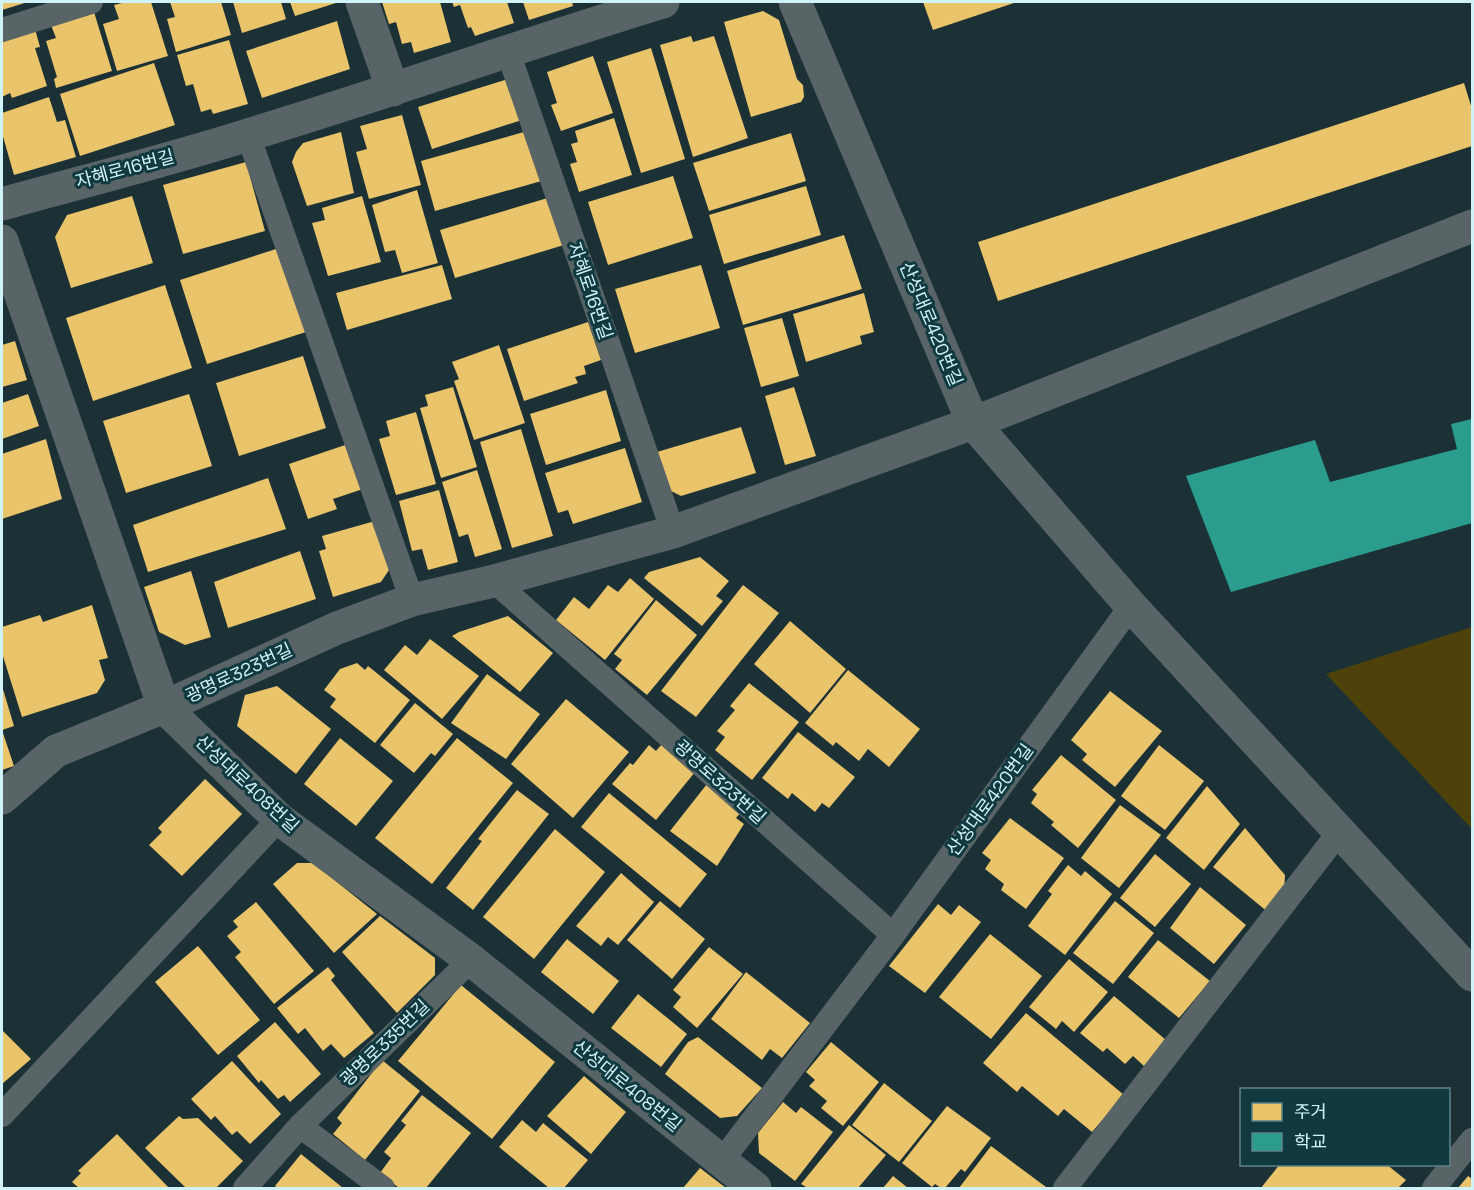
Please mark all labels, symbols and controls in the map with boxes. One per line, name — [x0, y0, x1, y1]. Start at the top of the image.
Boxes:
street label: 자혜로16번길 — [73, 144, 177, 193]
street label: 자혜로16번길 — [563, 239, 618, 342]
street label: 산성대로420번길 — [895, 258, 968, 390]
street label: 광명로323번길 — [182, 638, 296, 707]
street label: 산성대로408번길 — [191, 730, 304, 838]
street label: 광명로323번길 — [670, 734, 771, 829]
street label: 산성대로420번길 — [941, 739, 1038, 860]
street label: 광명로335번길 — [335, 994, 434, 1091]
street label: 산성대로408번길 — [568, 1035, 686, 1137]
legend — [1240, 1088, 1450, 1166]
text: 주거 — [1294, 1100, 1327, 1123]
text: 학교 — [1294, 1130, 1327, 1153]

